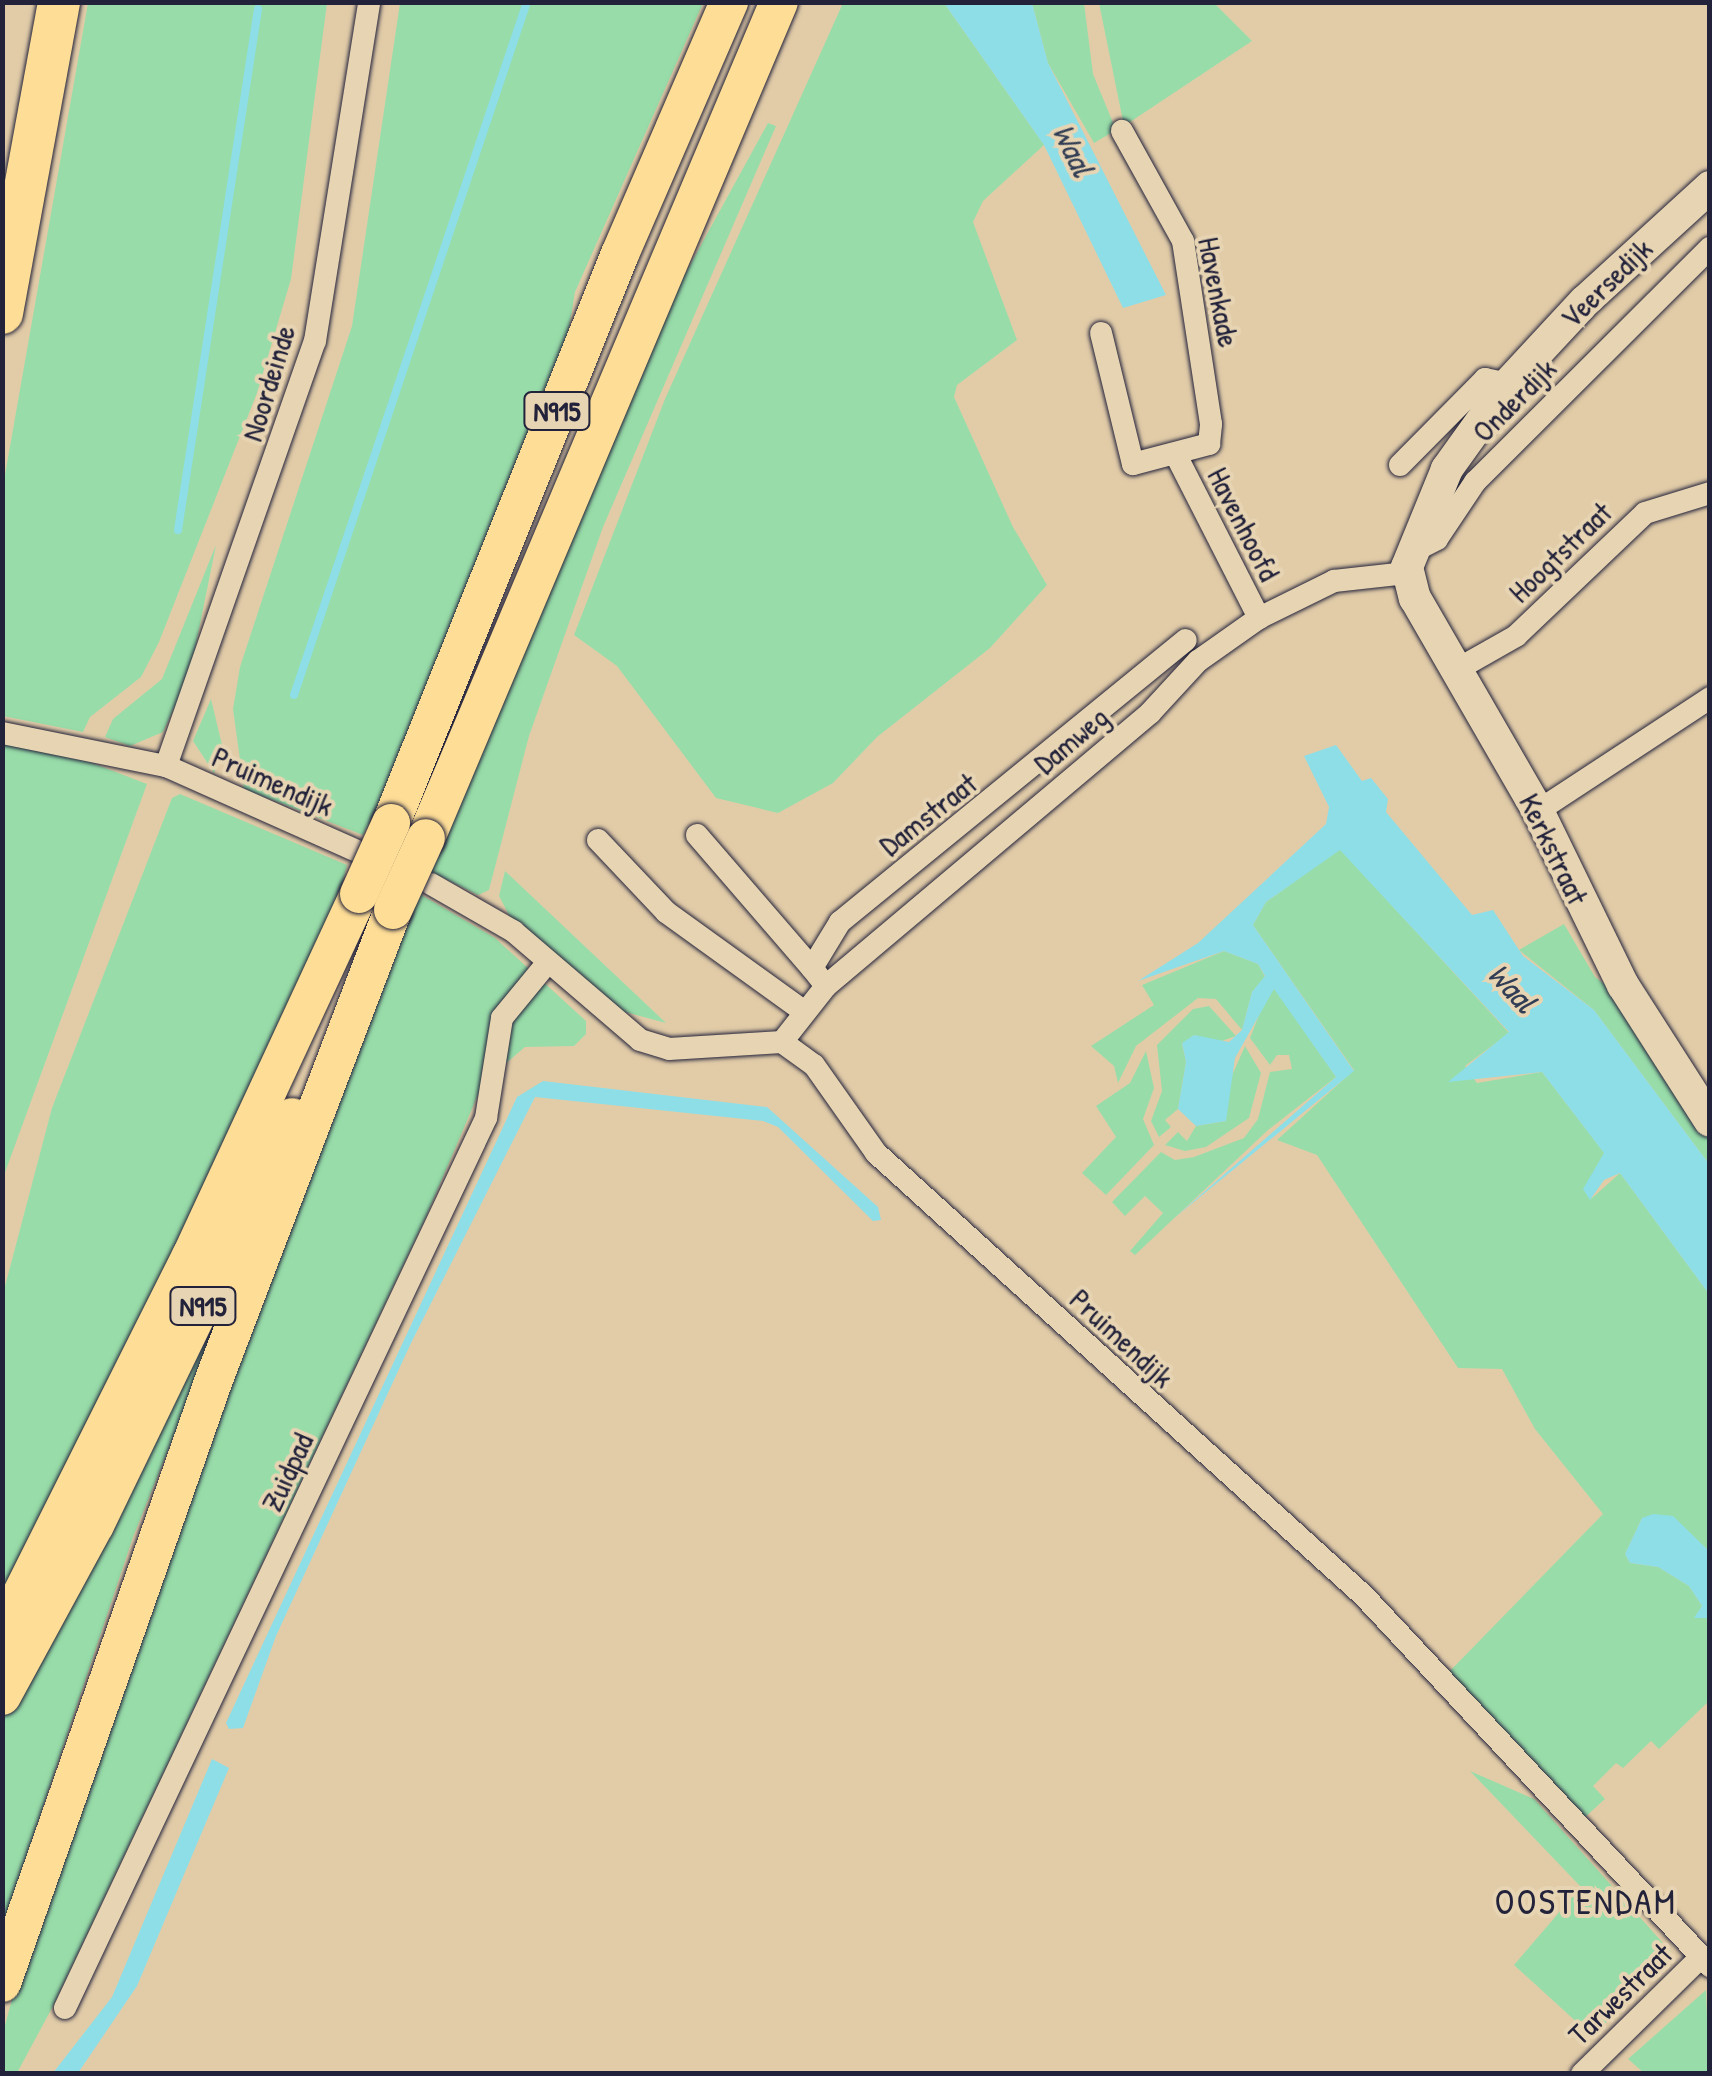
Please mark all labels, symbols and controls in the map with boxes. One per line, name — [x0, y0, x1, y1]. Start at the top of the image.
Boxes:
water label: Waal — [1044, 118, 1102, 182]
street label: Veersedijk — [1553, 231, 1659, 335]
street label: Havenkade — [1191, 234, 1247, 350]
street label: Noordeinde — [233, 321, 303, 445]
street label: Onderdijk — [1465, 351, 1563, 449]
road number: N915 — [522, 388, 592, 434]
street label: Havenhoofd — [1200, 461, 1288, 587]
street label: Hoogtstraat — [1501, 494, 1619, 610]
street label: Damweg — [1027, 699, 1115, 781]
street label: Pruimendijk — [207, 738, 339, 824]
street label: Damstraat — [872, 765, 984, 863]
street label: Kerkstraat — [1512, 788, 1596, 910]
water label: Waal — [1480, 955, 1544, 1021]
street label: Pruimendijk — [1063, 1281, 1181, 1395]
road number: N915 — [168, 1283, 238, 1329]
street label: Zuidpad — [253, 1427, 321, 1517]
district label: OOSTENDAM — [1495, 1881, 1677, 1923]
street label: Tarwestraat — [1561, 1936, 1679, 2052]

